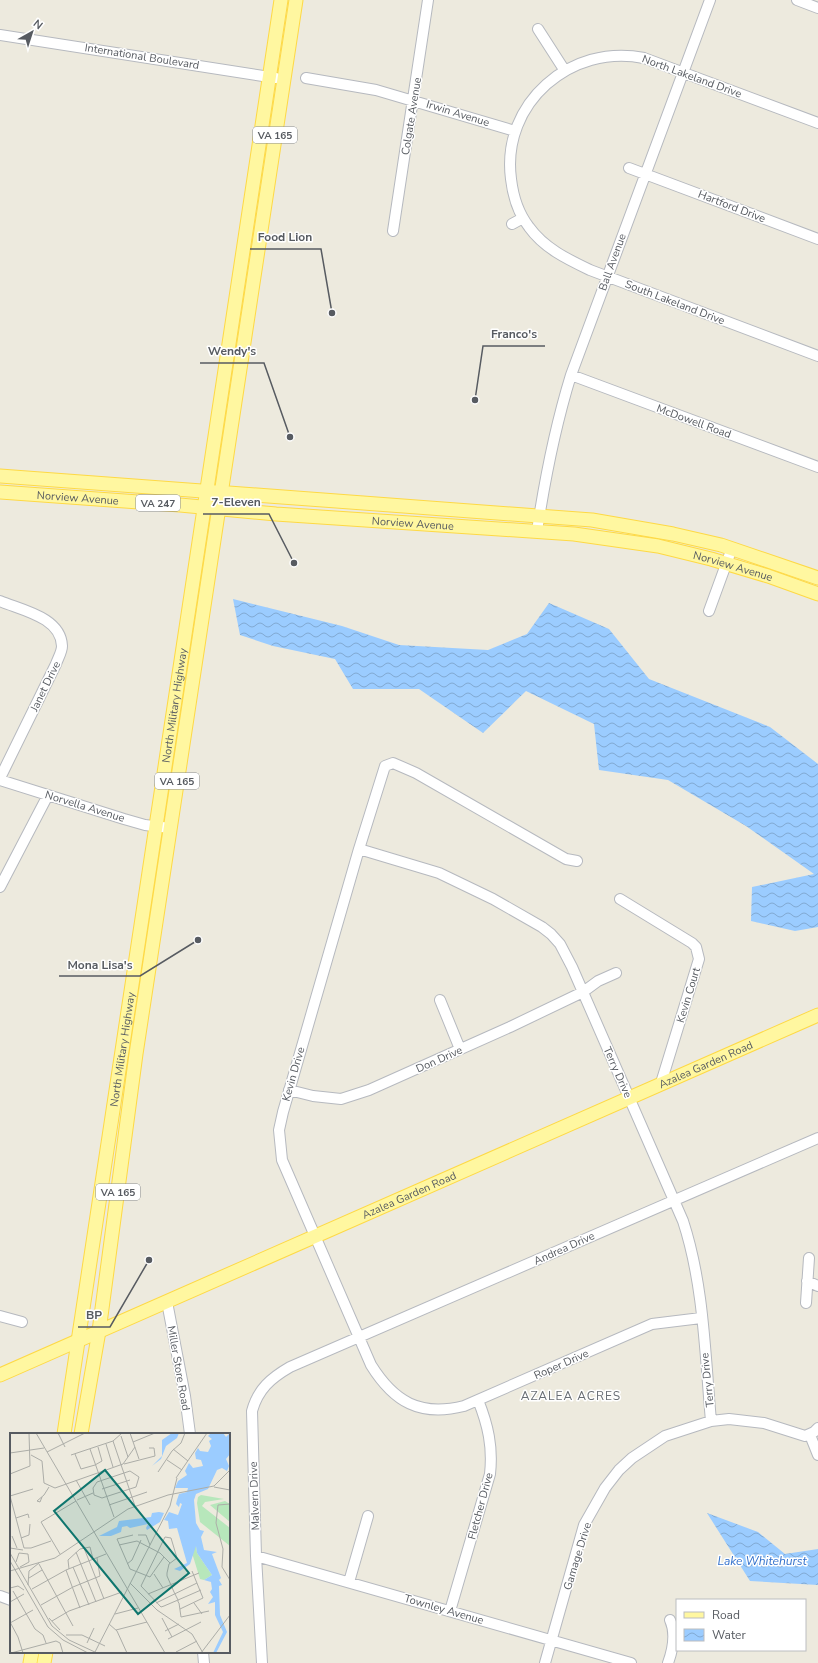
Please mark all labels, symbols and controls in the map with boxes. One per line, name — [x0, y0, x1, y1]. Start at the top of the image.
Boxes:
north arrow — [12, 12, 52, 52]
text: N — [30, 16, 46, 33]
street label: International Boulevard — [84, 40, 200, 73]
street label: North Lakeland Drive — [640, 51, 744, 102]
street label: Colgate Avenue — [398, 76, 425, 156]
street label: Irwin Avenue — [424, 97, 491, 130]
road number: VA 165 — [253, 127, 297, 143]
street label: Hartford Drive — [696, 187, 768, 226]
callout: Food Lion — [250, 225, 321, 249]
text: Food Lion — [258, 229, 312, 245]
street label: Ball Avenue — [595, 231, 630, 293]
street label: South Lakeland Drive — [623, 277, 727, 328]
callout: Franco's — [483, 322, 545, 346]
text: Franco's — [491, 326, 537, 342]
callout: Wendy's — [200, 339, 264, 363]
text: Wendy's — [208, 343, 256, 359]
street label: McDowell Road — [654, 401, 733, 442]
street label: Norview Avenue — [36, 488, 119, 509]
callout: 7-Eleven — [203, 490, 269, 514]
text: 7-Eleven — [211, 494, 261, 510]
road number: VA 247 — [136, 495, 180, 511]
street label: Norview Avenue — [371, 513, 454, 534]
street label: Norview Avenue — [692, 548, 775, 585]
street label: North Military Highway — [159, 647, 191, 764]
street label: Janet Drive — [26, 658, 64, 715]
road number: VA 165 — [155, 773, 199, 789]
street label: Norvella Avenue — [43, 787, 127, 826]
callout: Mona Lisa's — [59, 952, 140, 976]
text: Mona Lisa's — [67, 957, 133, 973]
street label: Kevin Court — [673, 965, 704, 1025]
street label: North Military Highway — [107, 991, 139, 1108]
street label: Azalea Garden Road — [656, 1038, 755, 1092]
street label: Don Drive — [414, 1042, 465, 1076]
street label: Terry Drive — [600, 1044, 636, 1100]
street label: Kevin Drive — [279, 1045, 308, 1103]
street label: Azalea Garden Road — [360, 1168, 459, 1223]
road number: VA 165 — [96, 1184, 140, 1200]
street label: Andrea Drive — [531, 1228, 597, 1269]
callout: BP — [78, 1303, 110, 1327]
text: BP — [86, 1307, 102, 1323]
street label: Miller Store Road — [164, 1325, 193, 1412]
street label: Roper Drive — [531, 1346, 591, 1383]
street label: Terry Drive — [697, 1352, 718, 1408]
district label: AZALEA ACRES — [521, 1388, 621, 1404]
inset map — [10, 1433, 230, 1653]
street label: Malvern Drive — [246, 1461, 263, 1531]
street label: Fletcher Drive — [464, 1471, 497, 1541]
street label: Gamage Drive — [560, 1520, 595, 1592]
water label: Lake Whitehurst — [717, 1553, 807, 1569]
street label: Townley Avenue — [402, 1591, 486, 1628]
legend — [676, 1599, 806, 1651]
text: Road — [712, 1607, 740, 1623]
text: Water — [712, 1627, 746, 1643]

